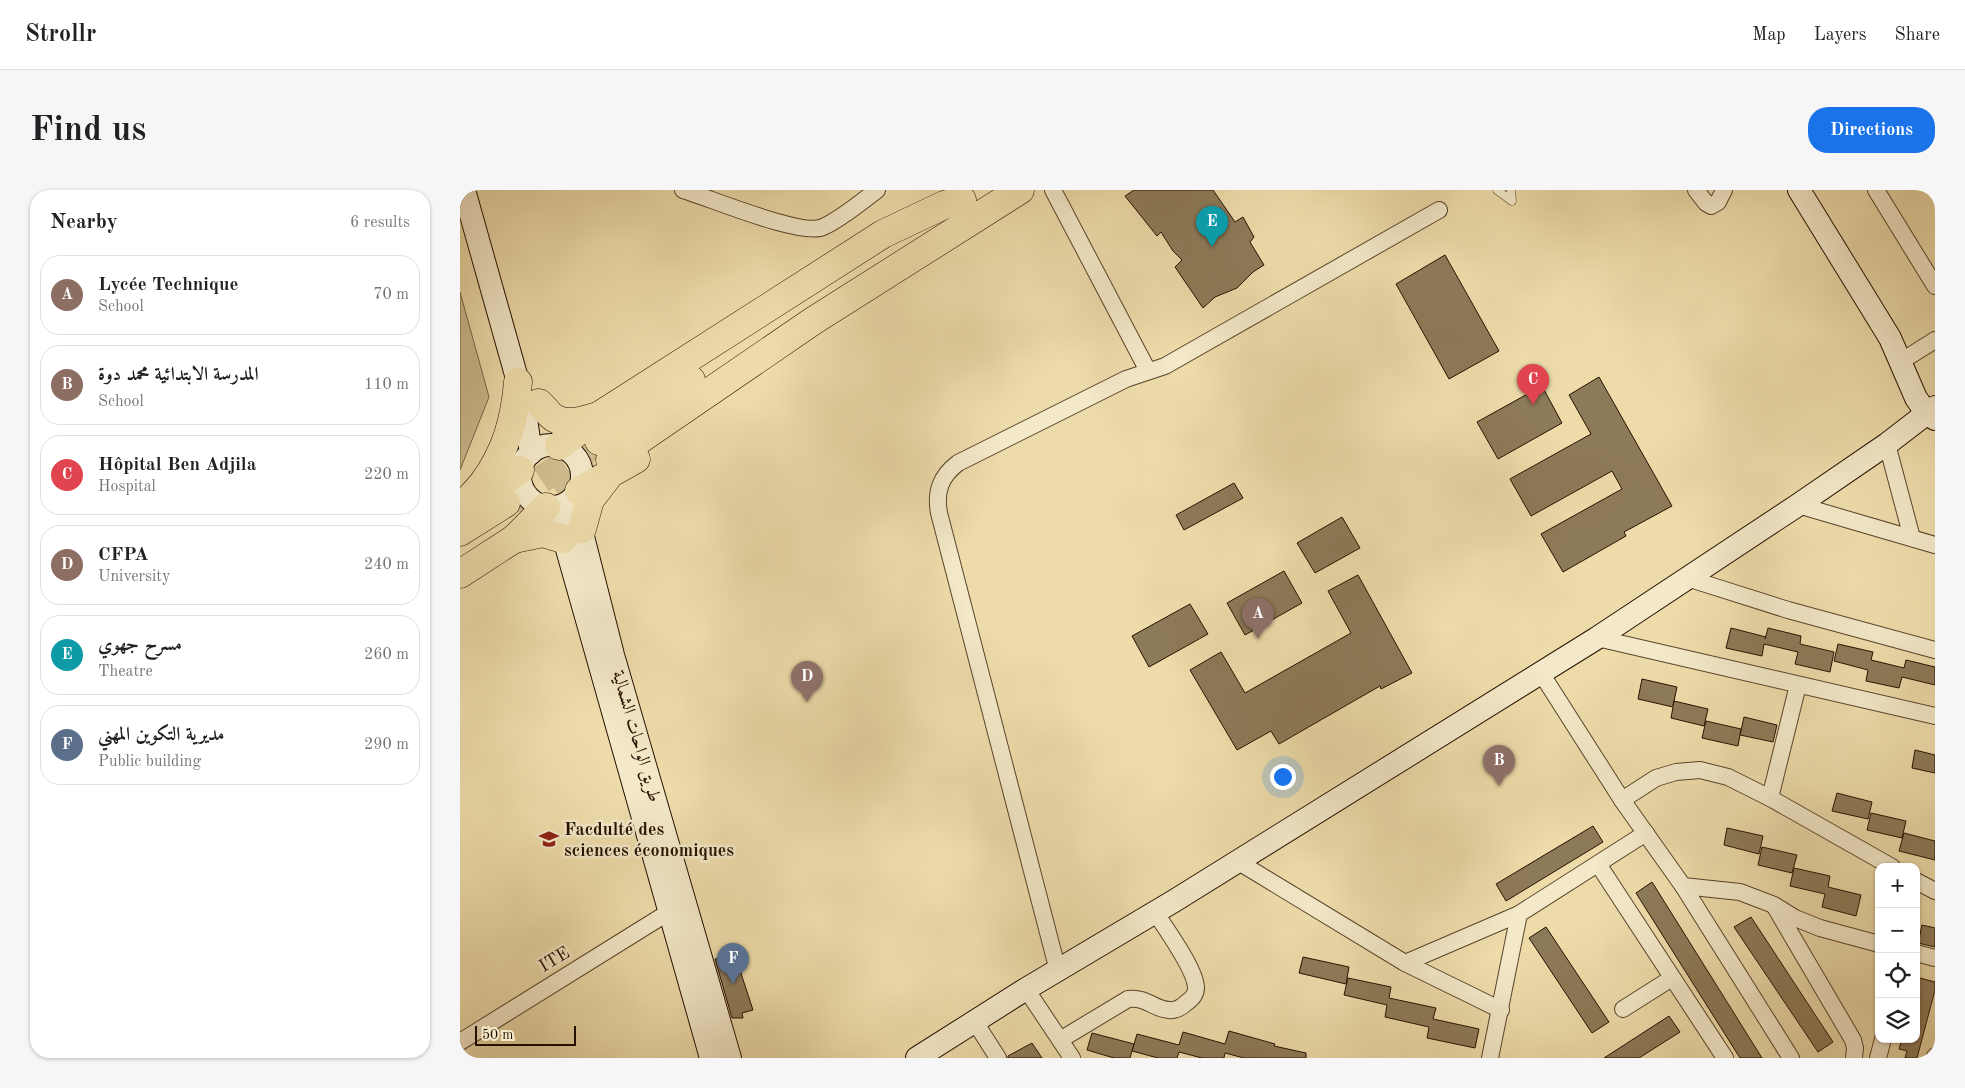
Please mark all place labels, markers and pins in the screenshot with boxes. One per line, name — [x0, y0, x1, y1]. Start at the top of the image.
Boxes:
pin: E — [1196, 206, 1228, 247]
pin: C — [1517, 364, 1549, 405]
pin: A — [1242, 598, 1274, 639]
pin: D — [791, 661, 823, 702]
pin: B — [1483, 745, 1515, 786]
place label: Facdulté des sciences économiques — [564, 821, 734, 860]
school or university icon: Facdulté des sciences économiques — [538, 828, 560, 850]
pin: F — [717, 943, 749, 984]

